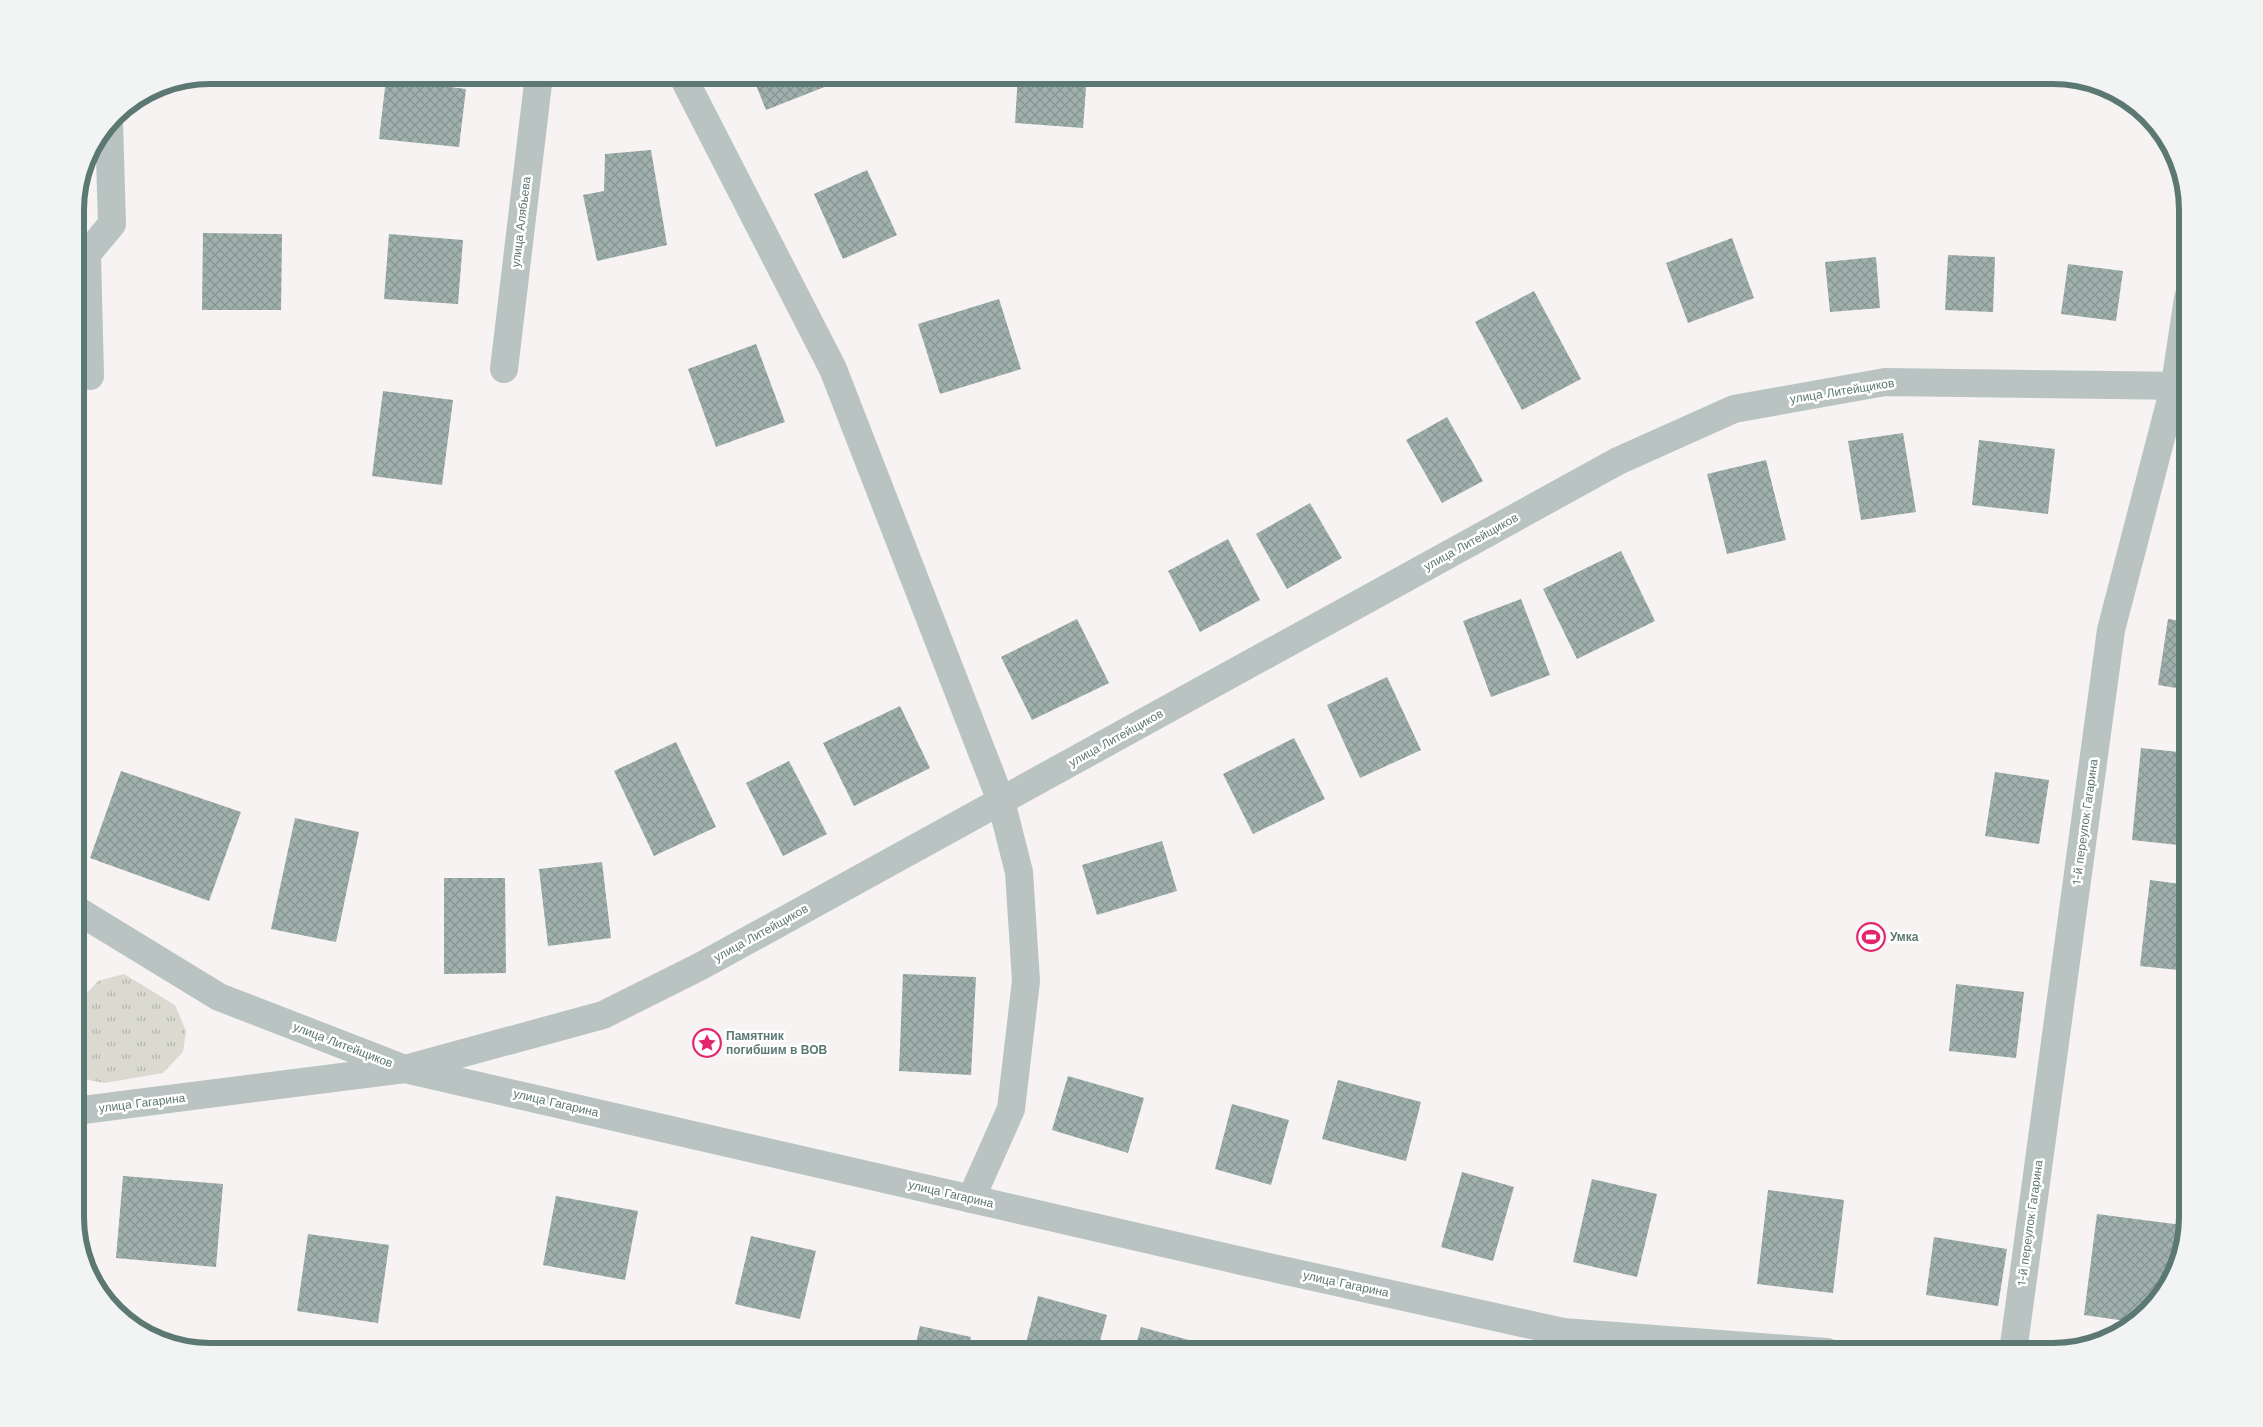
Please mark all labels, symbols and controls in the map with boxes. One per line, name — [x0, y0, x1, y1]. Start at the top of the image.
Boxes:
street label: улица Алябьева — [508, 176, 534, 268]
street label: улица Литейщиков — [1789, 376, 1895, 406]
street label: улица Литейщиков — [1422, 510, 1520, 574]
street label: улица Литейщиков — [1067, 706, 1165, 770]
street label: 1-й переулок Гагарина — [2069, 758, 2101, 886]
street label: улица Литейщиков — [712, 901, 810, 965]
sports icon: Умка — [1856, 922, 1886, 952]
place label: Умка — [1890, 930, 1919, 944]
street label: улица Литейщиков — [291, 1020, 395, 1070]
place icon: Памятник погибшим в ВОВ — [692, 1028, 722, 1058]
place label: Памятник погибшим в ВОВ — [726, 1029, 828, 1057]
street label: улица Гагарина — [512, 1086, 600, 1120]
street label: улица Гагарина — [98, 1091, 186, 1115]
street label: 1-й переулок Гагарина — [2014, 1159, 2046, 1287]
street label: улица Гагарина — [907, 1177, 995, 1211]
street label: улица Гагарина — [1302, 1268, 1390, 1300]

